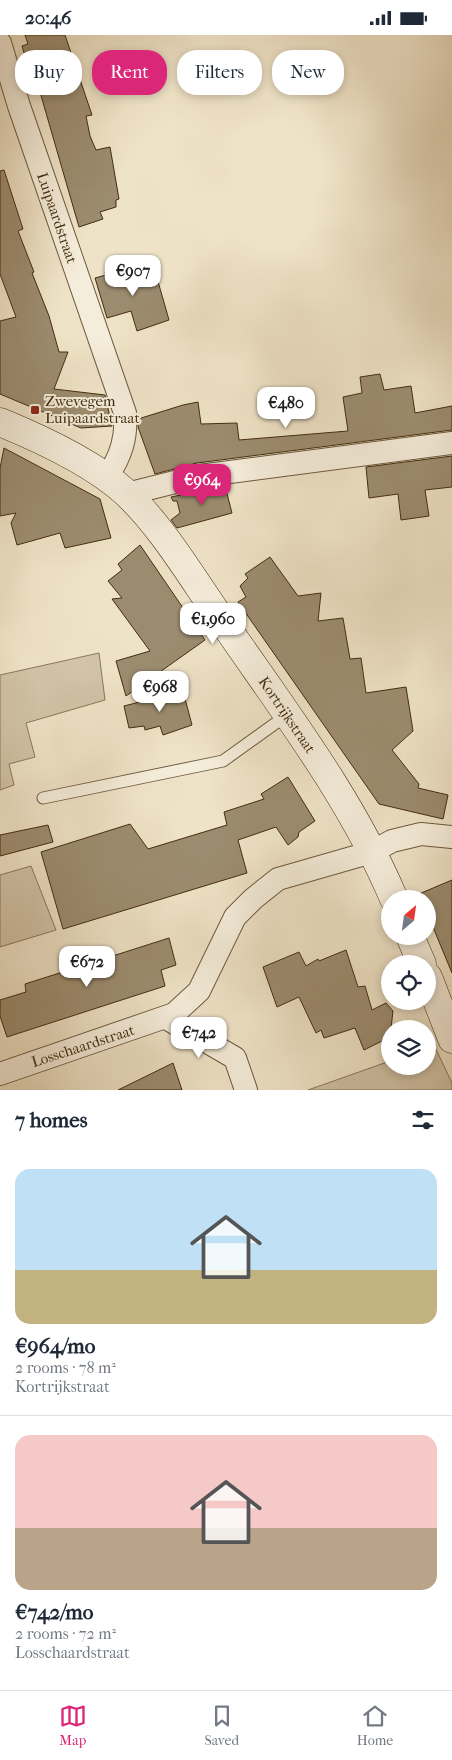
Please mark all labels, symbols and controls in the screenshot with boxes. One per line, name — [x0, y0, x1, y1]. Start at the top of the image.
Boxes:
text: 20:46 — [25, 7, 71, 29]
chip: Buy — [15, 50, 82, 95]
chip: Rent — [92, 50, 167, 95]
chip: Filters — [177, 50, 262, 95]
chip: New — [272, 50, 344, 95]
street label: Luipaardstraat — [33, 170, 81, 266]
pin: €907 — [103, 255, 163, 297]
text: €907 — [116, 261, 150, 280]
pin: €480 — [256, 387, 316, 429]
place label: Zwevegem Luipaardstraat — [45, 392, 140, 427]
text: €480 — [268, 393, 304, 412]
marker: Zwevegem Luipaardstraat — [29, 404, 41, 416]
pin: €964 — [172, 463, 232, 506]
text: €964 — [184, 470, 220, 489]
pin: €1,960 — [172, 603, 254, 645]
text: €1,960 — [191, 609, 235, 628]
pin: €968 — [130, 671, 190, 713]
street label: Kortrijkstraat — [255, 673, 320, 757]
text: €968 — [143, 677, 177, 696]
north arrow — [381, 890, 436, 945]
map controls — [381, 890, 436, 1075]
pin: €672 — [57, 945, 117, 988]
text: €672 — [70, 952, 104, 971]
button: locate — [381, 955, 436, 1010]
pin: €742 — [169, 1017, 229, 1059]
button: layers — [381, 1020, 436, 1075]
street label: Losschaardstraat — [29, 1021, 138, 1071]
text: €742 — [182, 1023, 216, 1042]
icon: filters — [409, 1106, 437, 1134]
text: 7 homes — [15, 1108, 87, 1132]
icon: home — [181, 1202, 271, 1292]
text: €964/mo — [15, 1334, 95, 1358]
text: 2 rooms · 78 m² — [15, 1358, 116, 1377]
text: Kortrijkstraat — [15, 1377, 110, 1396]
icon: home — [181, 1467, 271, 1557]
text: €742/mo — [15, 1600, 93, 1624]
text: 2 rooms · 72 m² — [15, 1624, 116, 1643]
text: Losschaardstraat — [15, 1643, 130, 1662]
tab: Map — [59, 1702, 87, 1749]
tab: Saved — [204, 1702, 239, 1749]
tab: Home — [357, 1702, 393, 1749]

